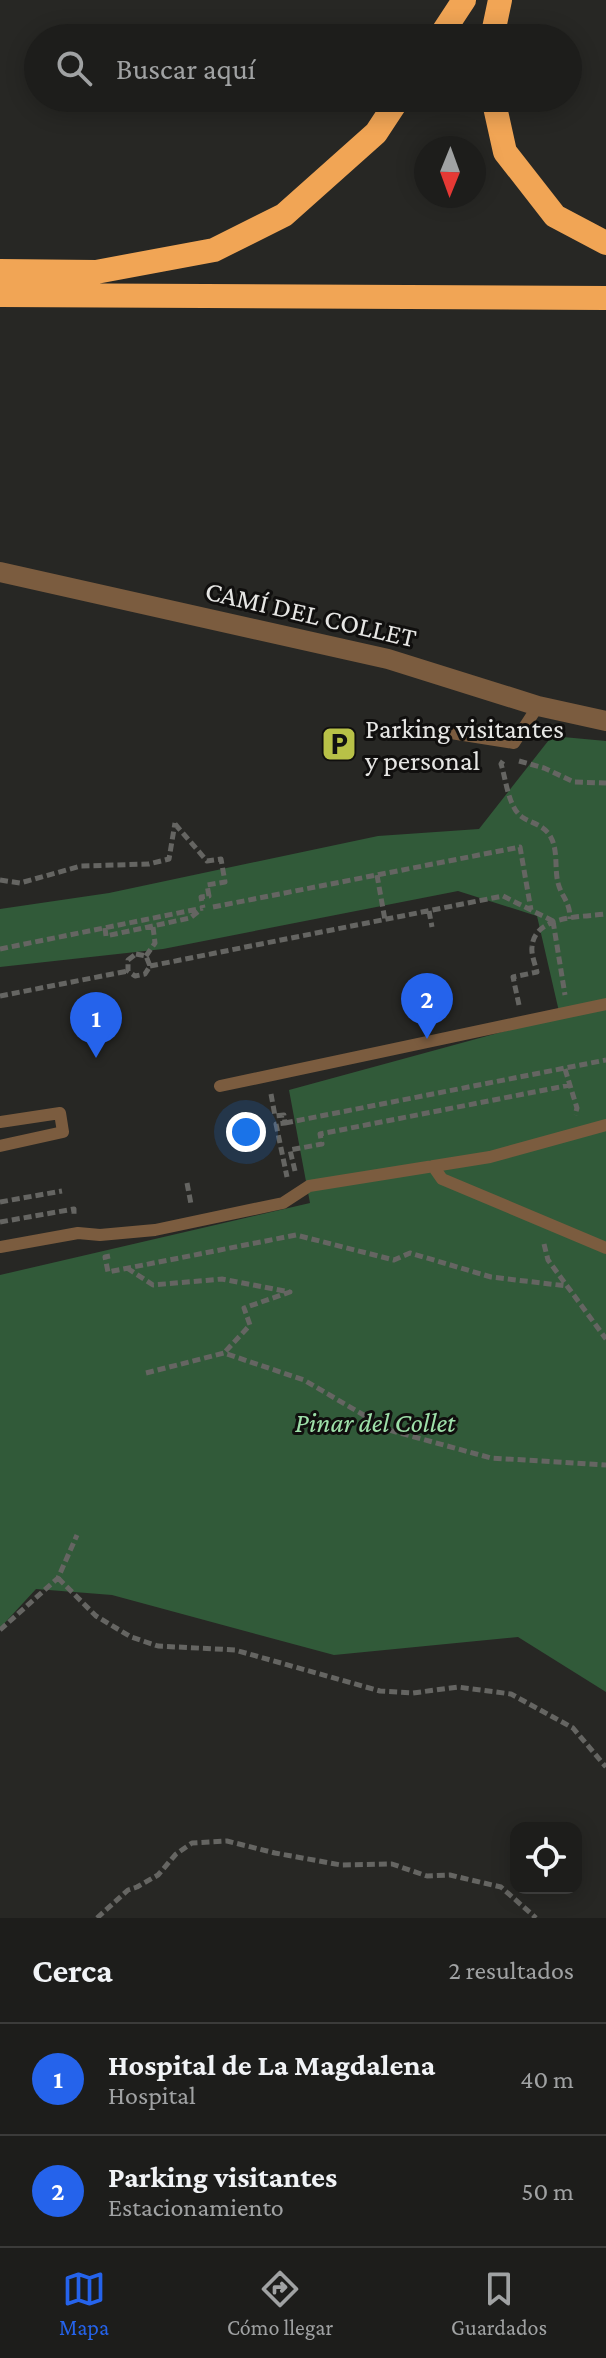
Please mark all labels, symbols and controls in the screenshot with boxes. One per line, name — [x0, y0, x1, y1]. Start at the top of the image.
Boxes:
search box — [24, 24, 582, 112]
icon: search — [52, 46, 96, 90]
text: Buscar aquí — [116, 52, 256, 85]
north arrow — [414, 136, 486, 208]
street label: CAMÍ DEL COLLET — [202, 575, 420, 653]
place label: Parking visitantes y personal — [364, 713, 564, 776]
parking icon: Parking visitantes y personal — [320, 725, 358, 763]
pin: 2 — [401, 973, 453, 1039]
pin: 1 — [70, 992, 122, 1058]
your location — [226, 1112, 266, 1152]
park label: Pinar del Collet — [295, 1407, 456, 1438]
map controls — [510, 1822, 582, 1894]
button: locate — [510, 1822, 582, 1894]
text: Cerca — [32, 1952, 113, 1989]
text: 2 resultados — [448, 1956, 574, 1985]
text: Hospital de La Magdalena — [108, 2048, 435, 2081]
text: 1 — [53, 2065, 63, 2094]
text: 40 m — [520, 2065, 574, 2094]
text: Hospital — [108, 2081, 196, 2110]
text: Parking visitantes — [108, 2160, 337, 2193]
text: 2 — [51, 2177, 65, 2206]
text: 50 m — [521, 2177, 574, 2206]
text: Estacionamiento — [108, 2193, 284, 2222]
tab: Mapa — [59, 2267, 109, 2340]
tab: Cómo llegar — [227, 2267, 333, 2340]
tab: Guardados — [451, 2267, 547, 2340]

